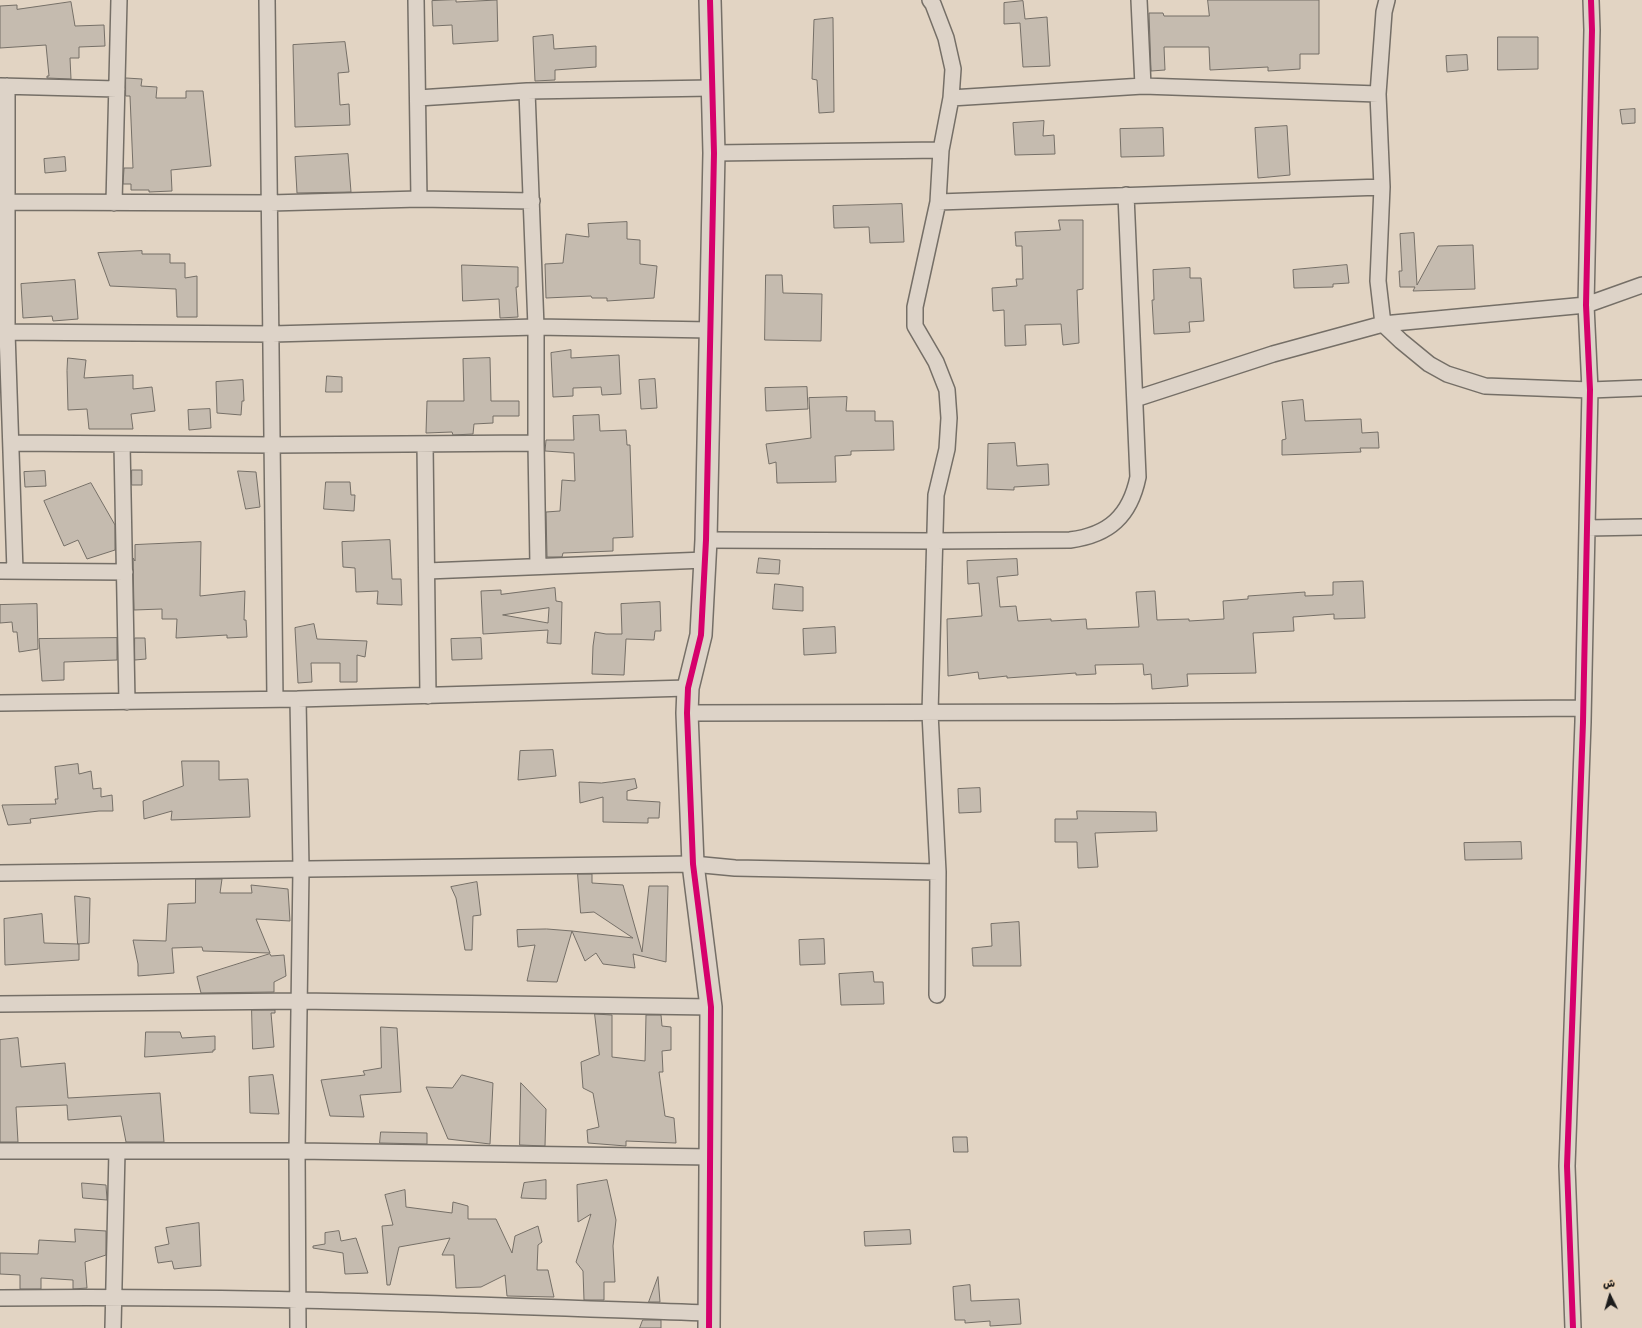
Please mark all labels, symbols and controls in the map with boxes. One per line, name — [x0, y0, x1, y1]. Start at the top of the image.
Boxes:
text: ش — [1602, 1274, 1616, 1294]
north arrow — [1590, 1276, 1630, 1316]

